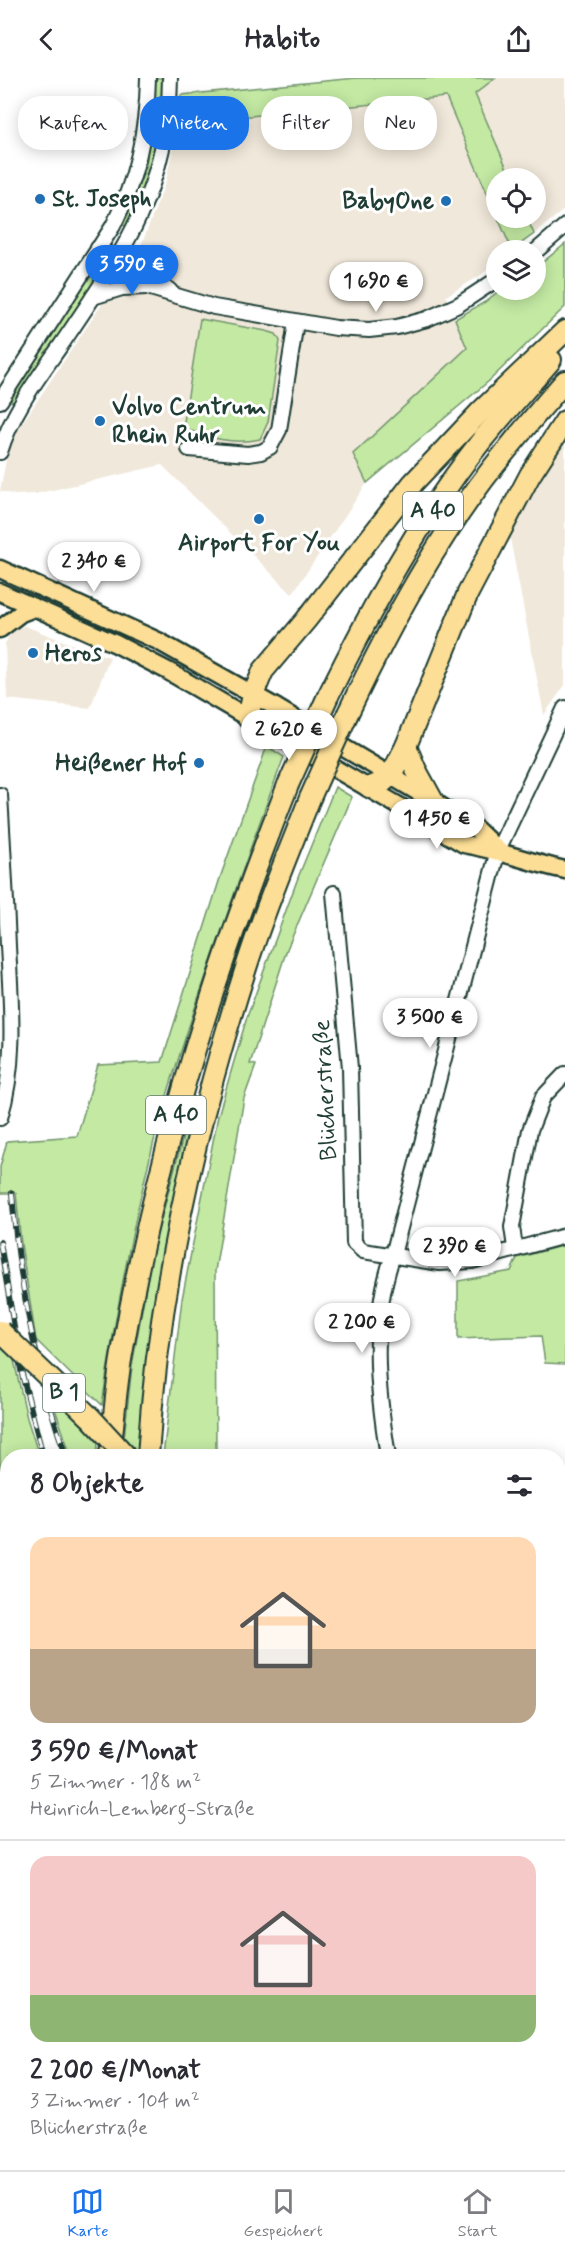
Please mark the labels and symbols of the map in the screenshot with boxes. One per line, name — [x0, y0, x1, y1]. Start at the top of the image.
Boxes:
place label: St. Joseph — [52, 184, 152, 215]
place label: BabyOne — [342, 186, 435, 217]
marker: St. Joseph — [33, 192, 47, 206]
marker: BabyOne — [439, 194, 453, 208]
pin: 3 590 € — [77, 245, 187, 296]
pin: 1 690 € — [321, 262, 431, 313]
place label: Volvo Centrum Rhein Ruhr — [112, 392, 266, 451]
marker: Volvo Centrum Rhein Ruhr — [93, 414, 107, 428]
road number: A 40 — [403, 492, 463, 530]
marker: Airport For You — [252, 512, 266, 526]
place label: Airport For You — [178, 528, 340, 559]
pin: 2 340 € — [39, 542, 149, 593]
place label: Heros — [45, 638, 102, 669]
marker: Heros — [26, 646, 40, 660]
pin: 2 620 € — [234, 710, 344, 761]
place label: Heißener Hof — [55, 748, 188, 779]
marker: Heißener Hof — [192, 756, 206, 770]
pin: 1 450 € — [382, 799, 492, 850]
pin: 3 500 € — [375, 998, 485, 1049]
street label: Blücherstraße — [307, 1018, 345, 1161]
road number: A 40 — [146, 1096, 206, 1134]
pin: 2 390 € — [400, 1227, 510, 1278]
pin: 2 200 € — [307, 1303, 417, 1354]
road number: B 1 — [43, 1374, 85, 1412]

